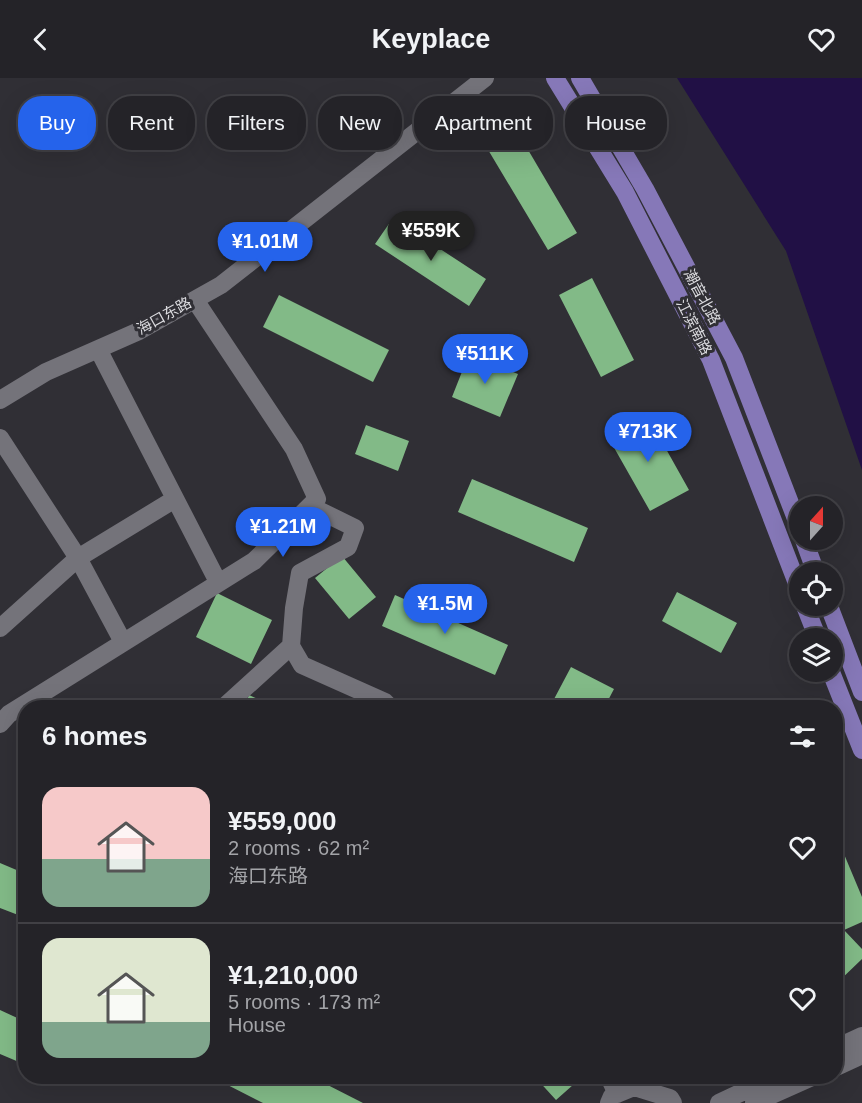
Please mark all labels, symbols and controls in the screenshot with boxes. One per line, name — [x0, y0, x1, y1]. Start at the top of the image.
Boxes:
icon: back — [24, 23, 57, 56]
icon: heart — [805, 23, 838, 56]
text: Keyplace — [372, 24, 490, 54]
chip: Buy — [18, 96, 96, 150]
chip: Rent — [108, 96, 195, 150]
chip: Filters — [207, 96, 306, 150]
chip: New — [318, 96, 402, 150]
chip: Apartment — [414, 96, 553, 150]
chip: House — [565, 96, 667, 150]
pin: ¥559K — [389, 211, 473, 262]
text: ¥559K — [402, 219, 460, 241]
pin: ¥1.01M — [216, 222, 314, 273]
text: ¥1.01M — [232, 230, 298, 252]
street label: 潮音北路 — [681, 266, 724, 327]
street label: 海口东路 — [133, 294, 194, 338]
street label: 江滨南路 — [673, 296, 716, 357]
pin: ¥511K — [443, 334, 527, 385]
text: ¥511K — [456, 342, 514, 364]
pin: ¥713K — [606, 412, 690, 463]
text: ¥713K — [619, 420, 677, 442]
north arrow — [789, 496, 843, 550]
map controls — [789, 496, 843, 682]
pin: ¥1.21M — [234, 507, 332, 558]
text: ¥1.21M — [250, 515, 316, 537]
button: locate — [789, 562, 843, 616]
pin: ¥1.5M — [403, 584, 487, 635]
text: ¥1.5M — [417, 592, 473, 614]
button: layers — [789, 628, 843, 682]
icon: filters — [786, 720, 819, 753]
text: 6 homes — [42, 721, 148, 751]
text: ¥559,000 — [228, 806, 336, 836]
icon: home — [90, 811, 162, 883]
icon: heart — [786, 831, 819, 864]
text: 2 rooms · 62 m² — [228, 837, 369, 859]
text: 海口东路 — [228, 865, 308, 887]
text: ¥1,210,000 — [228, 960, 358, 990]
icon: home — [90, 962, 162, 1034]
icon: heart — [786, 982, 819, 1015]
text: 5 rooms · 173 m² — [228, 991, 380, 1013]
text: House — [228, 1014, 286, 1036]

